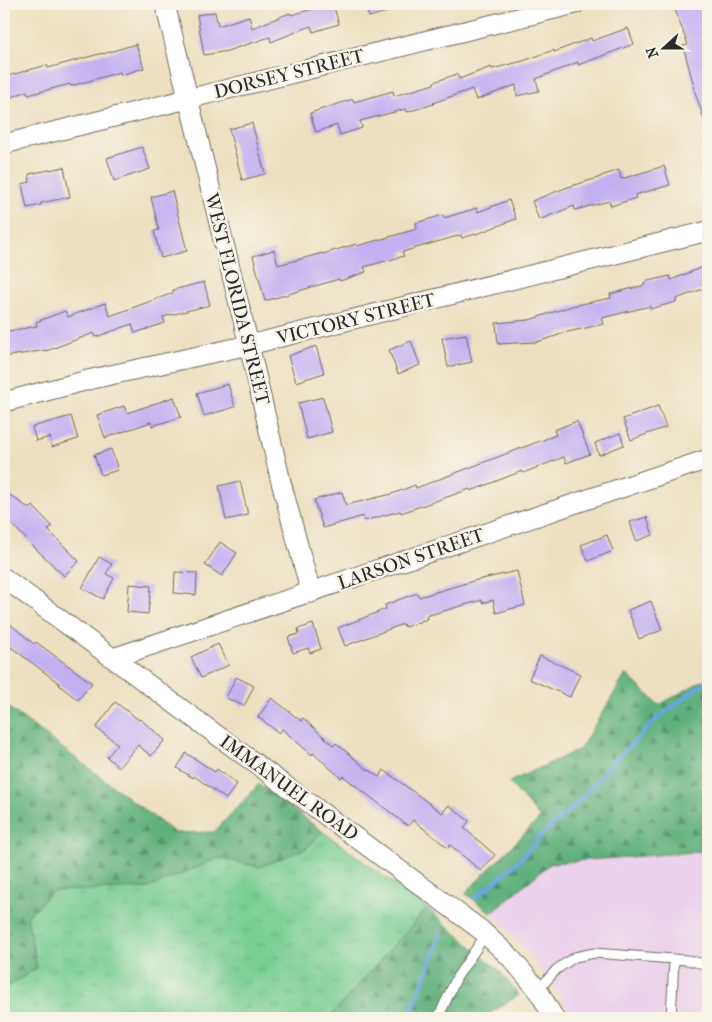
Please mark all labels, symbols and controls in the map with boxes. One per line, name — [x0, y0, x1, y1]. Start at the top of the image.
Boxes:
north arrow — [640, 22, 690, 72]
text: N — [642, 44, 662, 60]
street label: DORSEY STREET — [212, 45, 367, 103]
street label: WEST FLORIDA STREET — [200, 190, 274, 407]
street label: VICTORY STREET — [274, 289, 438, 350]
street label: LARSON STREET — [335, 524, 487, 594]
street label: IMMANUEL ROAD — [216, 730, 362, 846]

